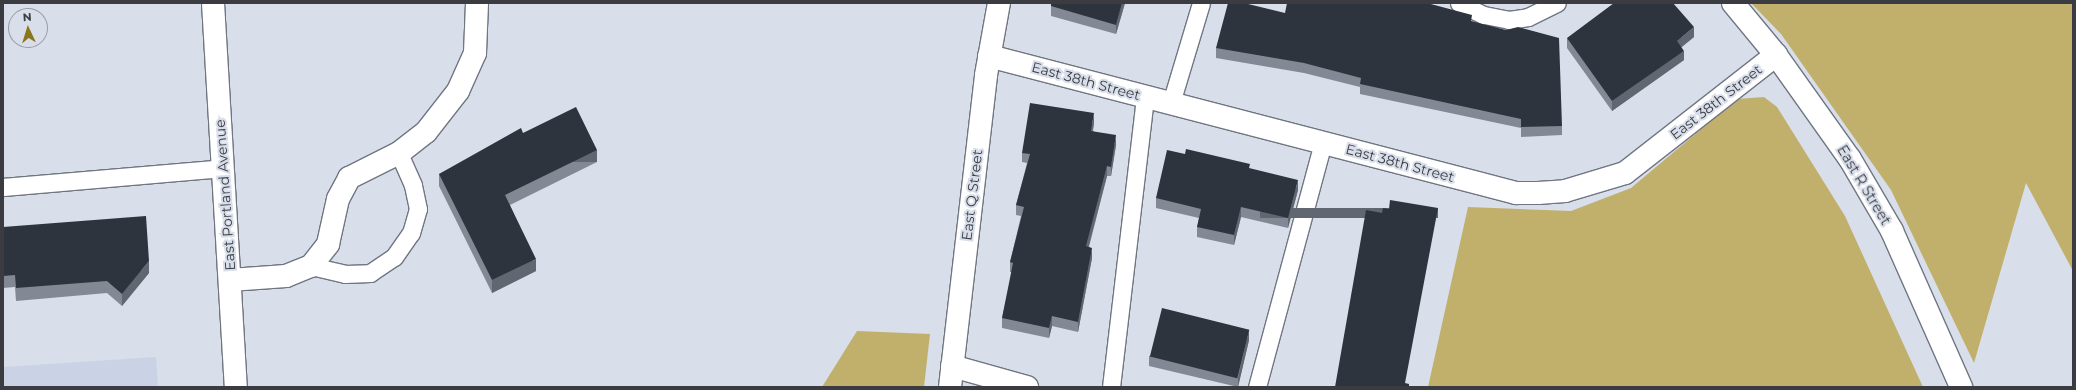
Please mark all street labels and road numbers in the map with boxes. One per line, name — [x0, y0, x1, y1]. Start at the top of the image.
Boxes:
street label: East 38th Street — [1030, 58, 1142, 104]
street label: East 38th Street — [1667, 61, 1765, 143]
street label: East Portland Avenue — [211, 119, 239, 271]
street label: East 38th Street — [1344, 140, 1456, 186]
street label: East R Street — [1834, 142, 1894, 228]
street label: East Q Street — [958, 149, 986, 241]

